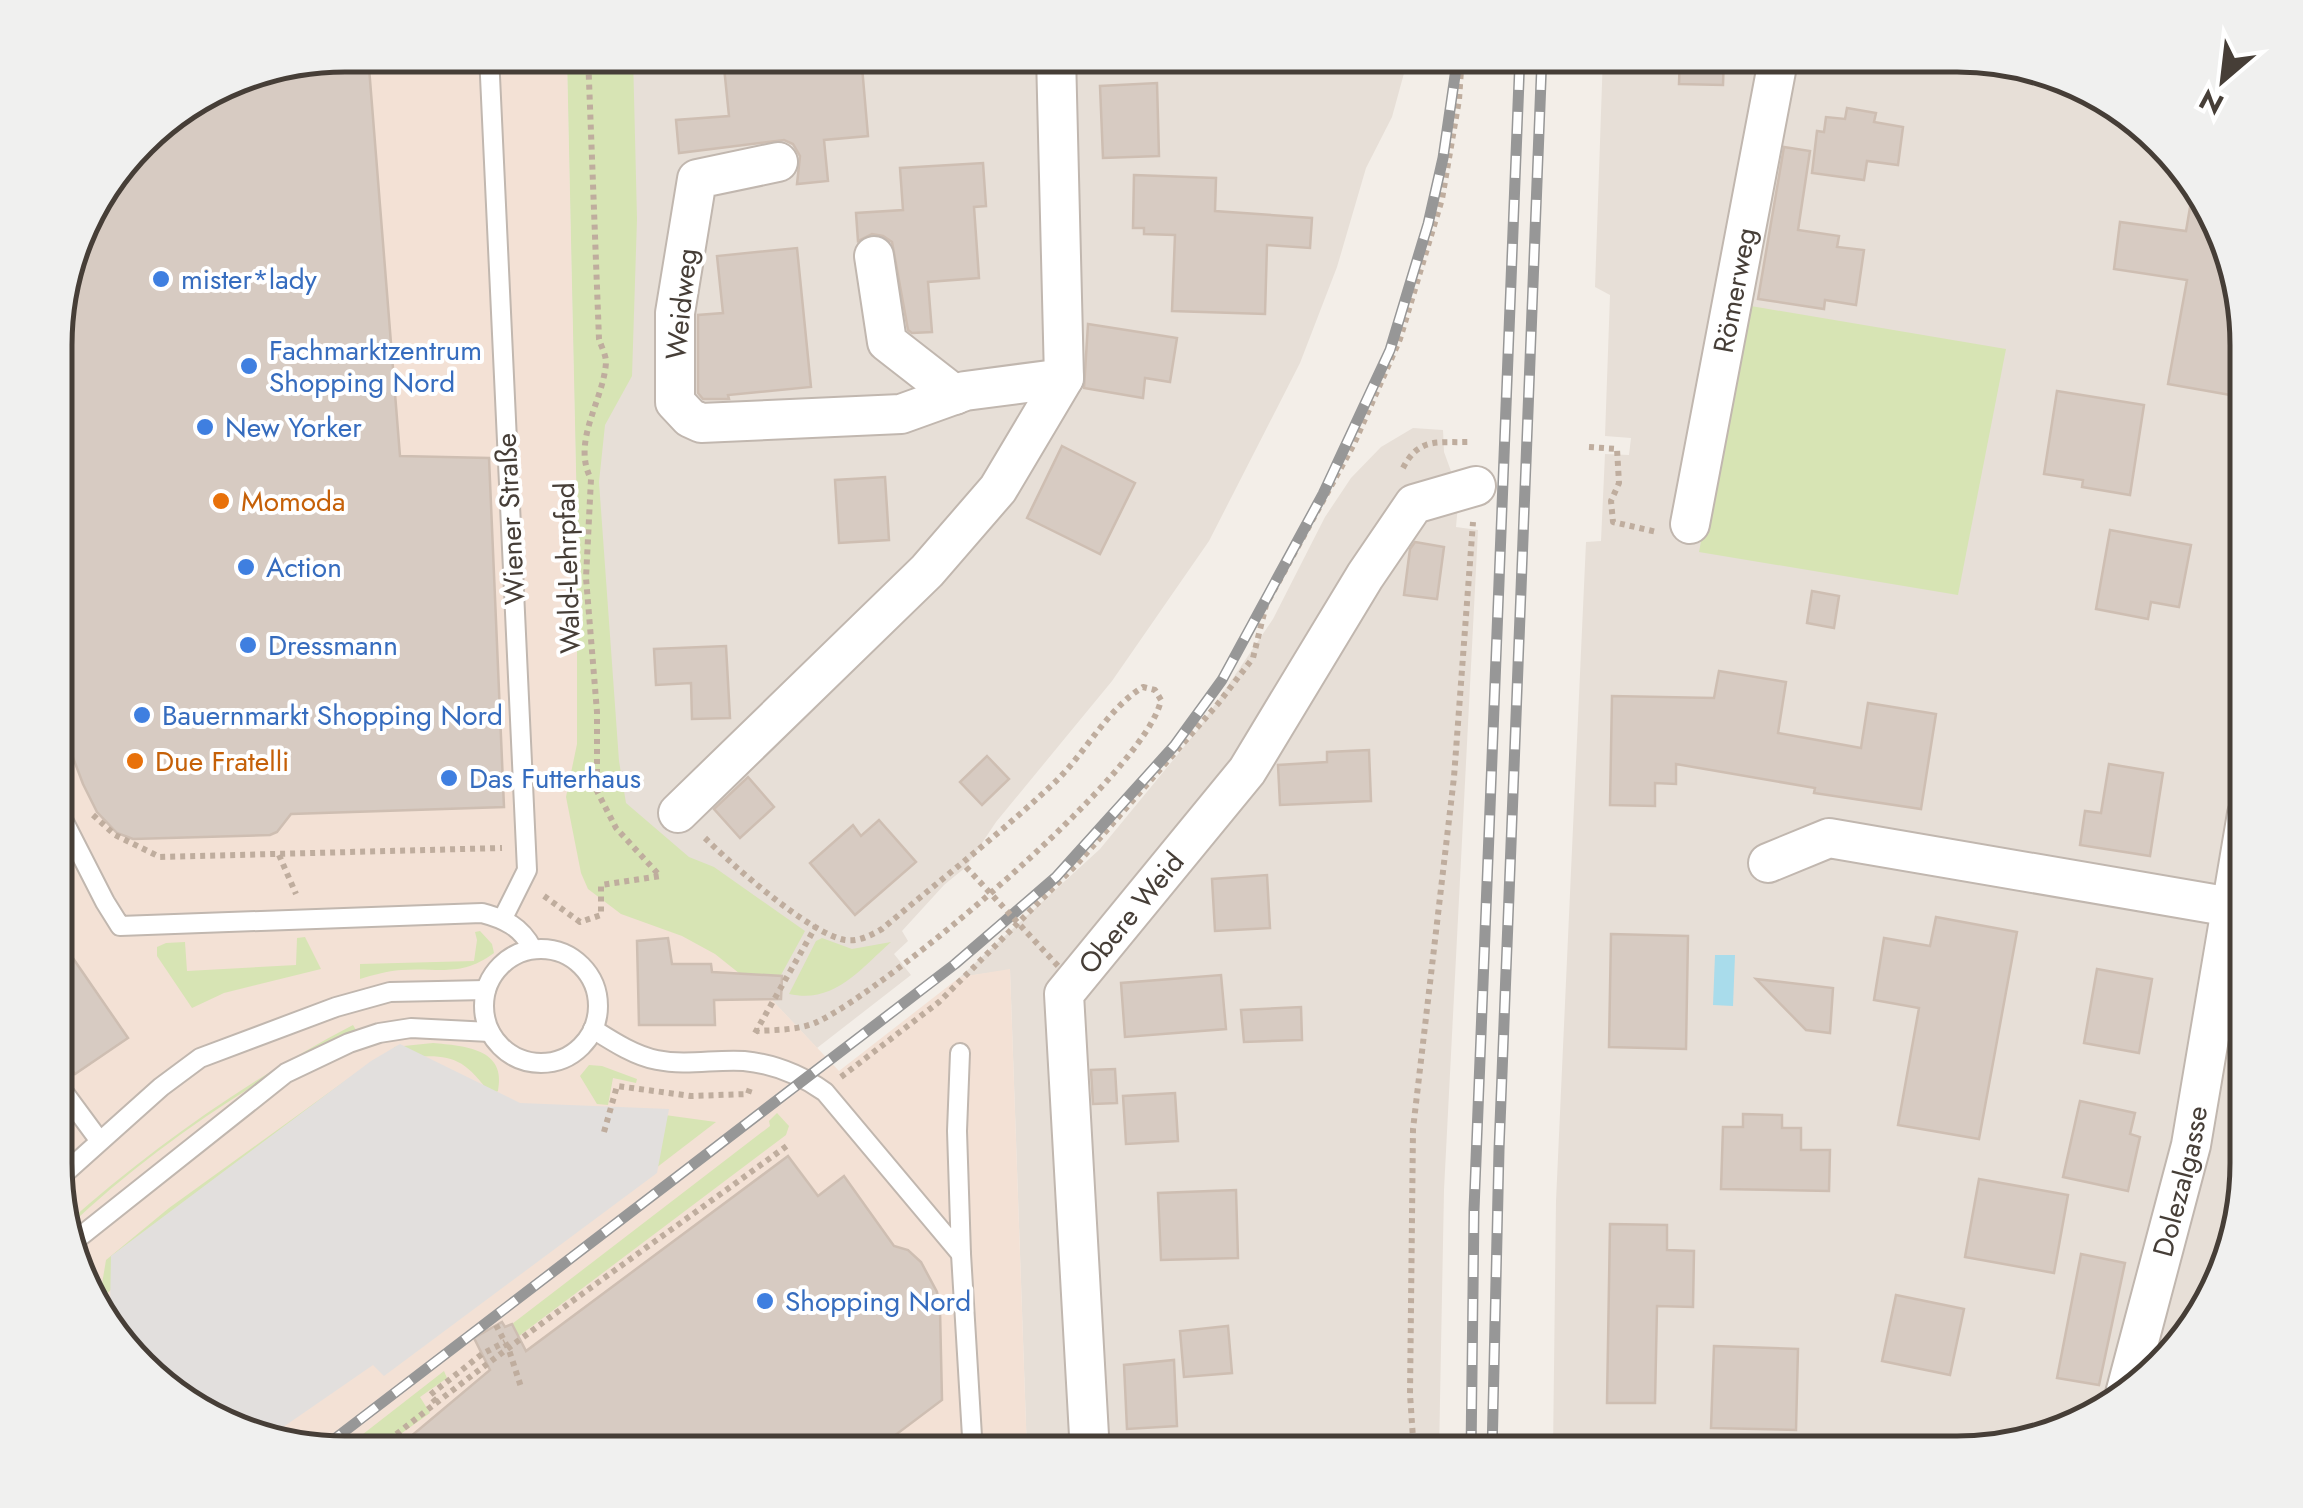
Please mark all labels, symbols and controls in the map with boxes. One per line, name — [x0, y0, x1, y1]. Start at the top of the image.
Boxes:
north arrow — [2173, 30, 2273, 130]
text: N — [2192, 78, 2231, 125]
street label: Römerweg — [1703, 224, 1767, 356]
street label: Weidweg — [655, 246, 708, 362]
place label: mister*lady — [181, 259, 318, 300]
marker: mister*lady — [150, 268, 172, 290]
place label: Fachmarktzentrum Shopping Nord — [269, 330, 482, 403]
marker: Fachmarktzentrum Shopping Nord — [238, 355, 260, 377]
place label: New Yorker — [225, 407, 362, 448]
marker: New Yorker — [194, 416, 216, 438]
street label: Wiener Straße — [486, 432, 535, 606]
place label: Momoda — [241, 481, 346, 522]
street label: Wald-Lehrpfad — [544, 482, 591, 654]
marker: Momoda — [210, 490, 232, 512]
place label: Action — [266, 547, 342, 588]
marker: Action — [235, 556, 257, 578]
place label: Dressmann — [268, 625, 398, 666]
marker: Dressmann — [237, 634, 259, 656]
place label: Bauernmarkt Shopping Nord — [162, 695, 503, 736]
marker: Bauernmarkt Shopping Nord — [131, 704, 153, 726]
place label: Due Fratelli — [155, 741, 289, 782]
marker: Due Fratelli — [124, 750, 146, 772]
place label: Das Futterhaus — [469, 758, 641, 799]
marker: Das Futterhaus — [438, 767, 460, 789]
street label: Obere Weid — [1068, 843, 1194, 983]
street label: Dolezalgasse — [2142, 1103, 2218, 1261]
place label: Shopping Nord — [785, 1281, 971, 1322]
marker: Shopping Nord — [754, 1290, 776, 1312]

